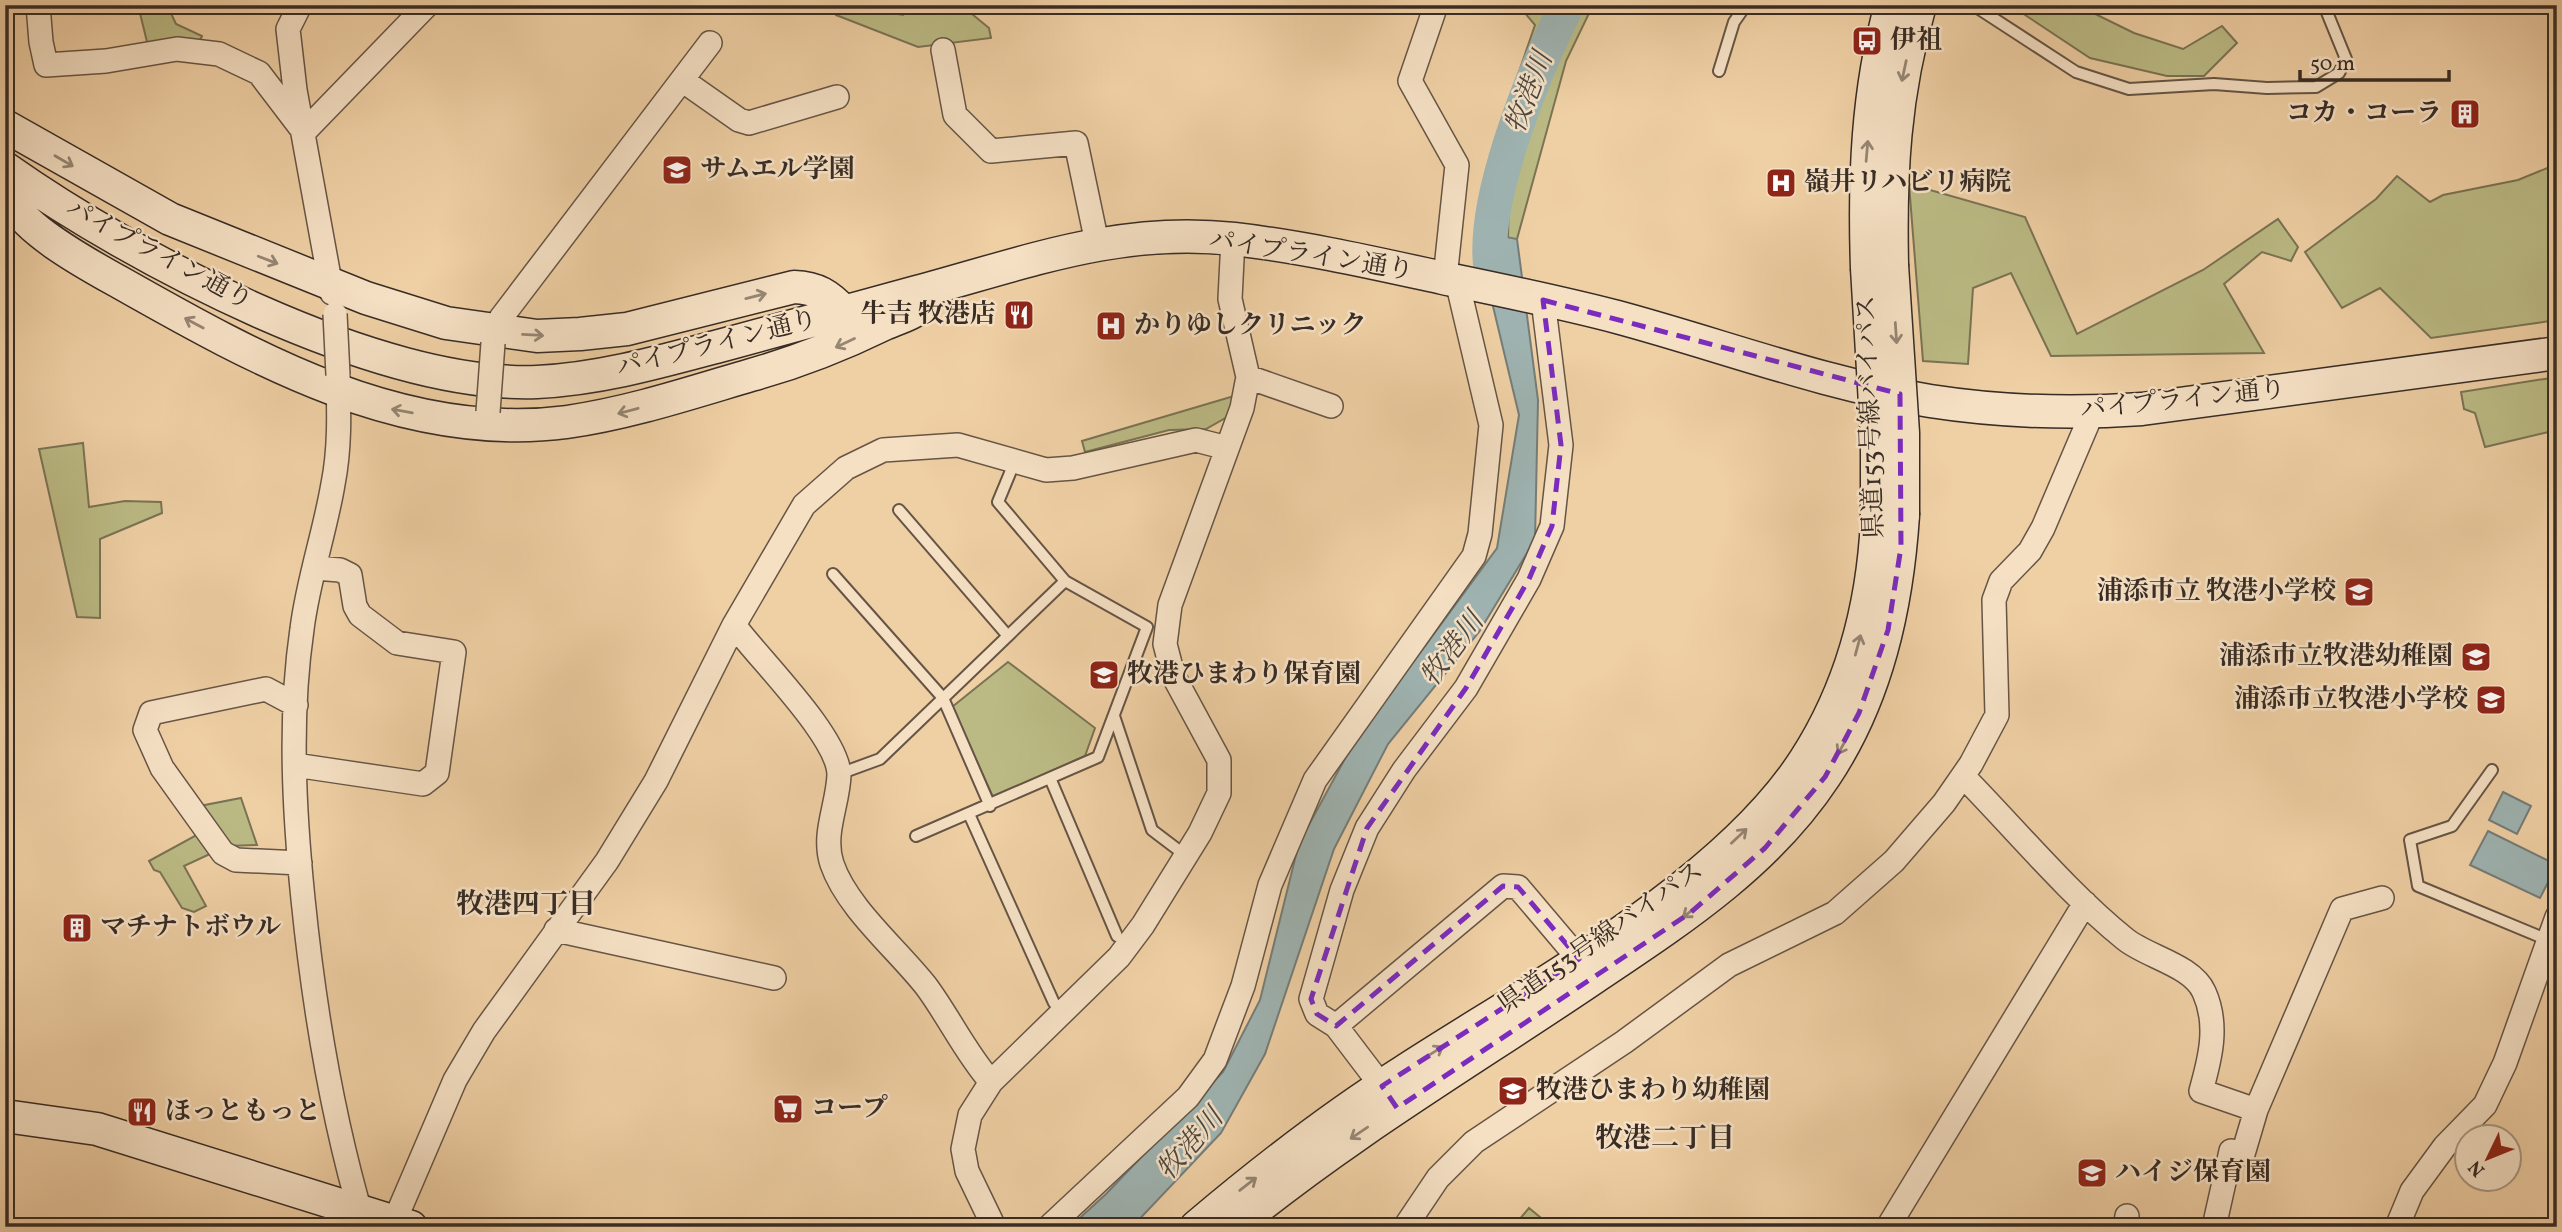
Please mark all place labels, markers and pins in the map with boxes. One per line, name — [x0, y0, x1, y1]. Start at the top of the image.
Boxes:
place label: 伊祖 — [1890, 23, 1942, 59]
bus stop icon: 伊祖 — [1850, 24, 1884, 58]
place label: コカ・コーラ — [2286, 96, 2442, 132]
building icon: コカ・コーラ — [2448, 97, 2482, 131]
place label: サムエル学園 — [700, 152, 855, 188]
school or university icon: サムエル学園 — [660, 153, 694, 187]
place label: 嶺井リハビリ病院 — [1804, 165, 2011, 201]
hospital icon: 嶺井リハビリ病院 — [1764, 166, 1798, 200]
place label: 牛吉 牧港店 — [861, 297, 996, 333]
restaurant icon: 牛吉 牧港店 — [1002, 298, 1036, 332]
place label: かりゆしクリニック — [1134, 308, 1366, 344]
hospital icon: かりゆしクリニック — [1094, 309, 1128, 343]
place label: 浦添市立 牧港小学校 — [2097, 574, 2336, 610]
school or university icon: 浦添市立 牧港小学校 — [2342, 575, 2376, 609]
place label: 浦添市立牧港幼稚園 — [2219, 639, 2453, 675]
school or university icon: 浦添市立牧港幼稚園 — [2459, 640, 2493, 674]
place label: 牧港ひまわり保育園 — [1127, 657, 1361, 693]
school or university icon: 牧港ひまわり保育園 — [1087, 658, 1121, 692]
place label: 浦添市立牧港小学校 — [2234, 682, 2468, 718]
school or university icon: 浦添市立牧港小学校 — [2474, 683, 2508, 717]
place label: マチナトボウル — [100, 910, 281, 946]
building icon: マチナトボウル — [60, 911, 94, 945]
place label: 牧港ひまわり幼稚園 — [1536, 1073, 1770, 1109]
school or university icon: 牧港ひまわり幼稚園 — [1496, 1074, 1530, 1108]
place label: コープ — [811, 1091, 888, 1127]
supermarket icon: コープ — [771, 1092, 805, 1126]
place label: ほっともっと — [165, 1094, 321, 1130]
restaurant icon: ほっともっと — [125, 1095, 159, 1129]
place label: ハイジ保育園 — [2115, 1155, 2271, 1191]
school or university icon: ハイジ保育園 — [2075, 1156, 2109, 1190]

